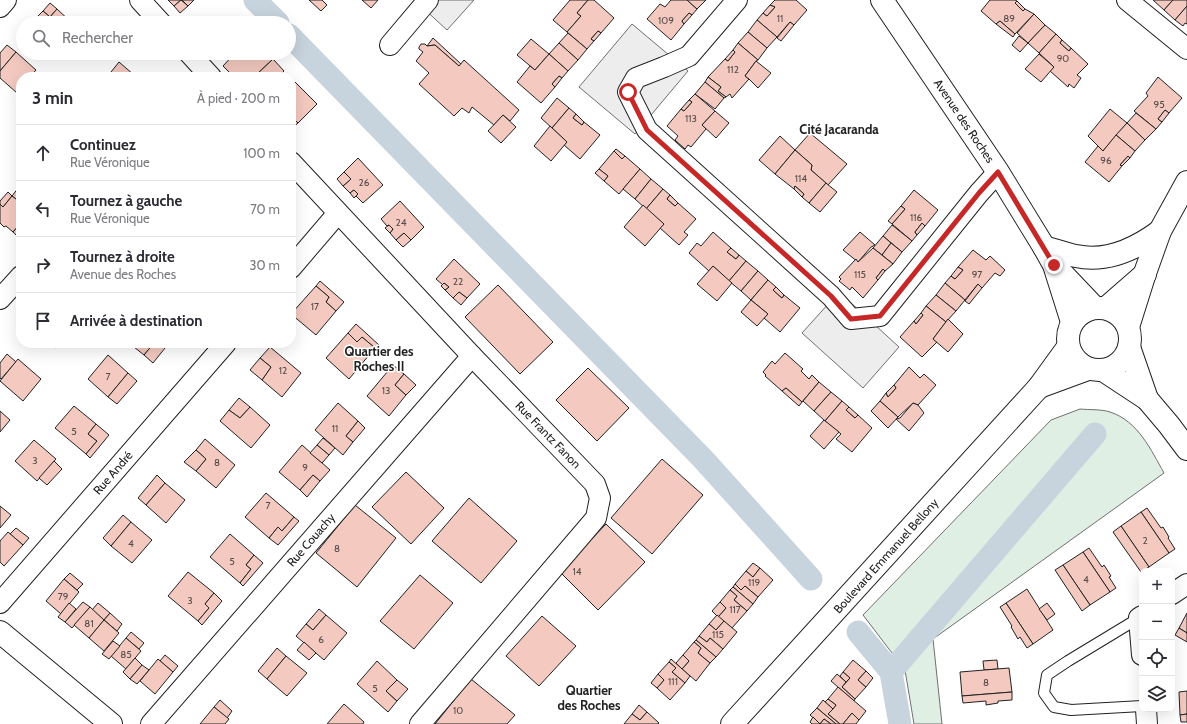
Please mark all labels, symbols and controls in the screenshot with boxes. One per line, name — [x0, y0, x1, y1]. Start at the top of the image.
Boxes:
house number: 11 — [777, 12, 783, 25]
house number: 89 — [1003, 12, 1015, 25]
house number: 109 — [658, 14, 674, 27]
search box — [16, 16, 296, 60]
icon: search — [30, 27, 52, 49]
text: Rechercher — [62, 29, 133, 47]
house number: 90 — [1057, 52, 1069, 65]
house number: 112 — [727, 63, 739, 76]
street label: Avenue des Roches — [931, 76, 998, 166]
route start — [619, 83, 637, 101]
text: 3 min — [32, 88, 73, 108]
text: À pied · 200 m — [197, 90, 280, 106]
house number: 95 — [1153, 98, 1165, 111]
house number: 113 — [685, 112, 697, 125]
district label: Cité Jacaranda — [799, 121, 879, 137]
text: Continuez — [70, 136, 136, 154]
icon: ahead — [32, 142, 54, 164]
text: 100 m — [243, 145, 280, 161]
text: Rue Véronique — [70, 154, 150, 170]
house number: 96 — [1100, 154, 1112, 167]
house number: 114 — [795, 172, 807, 185]
house number: 26 — [359, 176, 370, 189]
text: Tournez à gauche — [70, 192, 182, 210]
icon: left — [32, 198, 54, 220]
text: 70 m — [250, 201, 280, 217]
text: Rue Véronique — [70, 210, 150, 226]
house number: 116 — [910, 211, 922, 224]
house number: 24 — [395, 216, 407, 229]
text: Tournez à droite — [70, 248, 175, 266]
icon: right — [32, 254, 54, 276]
route end — [1045, 256, 1063, 274]
text: 30 m — [250, 257, 280, 273]
text: Avenue des Roches — [70, 266, 176, 282]
house number: 115 — [854, 268, 866, 281]
house number: 97 — [972, 268, 982, 281]
house number: 22 — [453, 275, 463, 288]
house number: 17 — [311, 300, 319, 313]
icon: arrive — [32, 310, 54, 332]
text: Arrivée à destination — [70, 312, 202, 330]
district label: Quartier des Roches II — [345, 343, 414, 374]
house number: 12 — [279, 364, 287, 377]
house number: 7 — [105, 370, 111, 383]
house number: 13 — [382, 384, 390, 397]
street label: Rue Frantz Fanon — [512, 398, 584, 472]
house number: 11 — [332, 422, 338, 435]
house number: 5 — [71, 425, 77, 438]
street label: Rue André — [90, 448, 136, 498]
house number: 3 — [32, 454, 38, 467]
house number: 8 — [214, 456, 220, 469]
house number: 9 — [302, 461, 308, 474]
street label: Boulevard Emmanuel Bellony — [830, 495, 941, 616]
house number: 7 — [265, 499, 271, 512]
street label: Rue Couachy — [283, 510, 338, 569]
house number: 2 — [1142, 534, 1148, 547]
house number: 4 — [128, 537, 134, 550]
house number: 8 — [334, 542, 340, 555]
house number: 5 — [229, 555, 235, 568]
house number: 14 — [572, 565, 582, 578]
map controls — [1139, 568, 1175, 712]
button: + — [1139, 568, 1175, 604]
house number: 4 — [1083, 573, 1089, 586]
house number: 119 — [748, 576, 760, 589]
house number: 79 — [58, 590, 69, 603]
house number: 3 — [187, 594, 193, 607]
house number: 117 — [729, 603, 741, 616]
button: − — [1139, 604, 1175, 640]
house number: 81 — [84, 617, 94, 630]
house number: 115 — [712, 628, 724, 641]
house number: 6 — [318, 633, 324, 646]
button: locate — [1139, 640, 1175, 676]
house number: 85 — [120, 648, 132, 661]
house number: 111 — [668, 675, 678, 688]
house number: 8 — [983, 676, 989, 689]
button: layers — [1139, 676, 1175, 712]
house number: 5 — [372, 682, 378, 695]
district label: Quartier des Roches — [557, 682, 621, 713]
house number: 10 — [453, 704, 463, 717]

